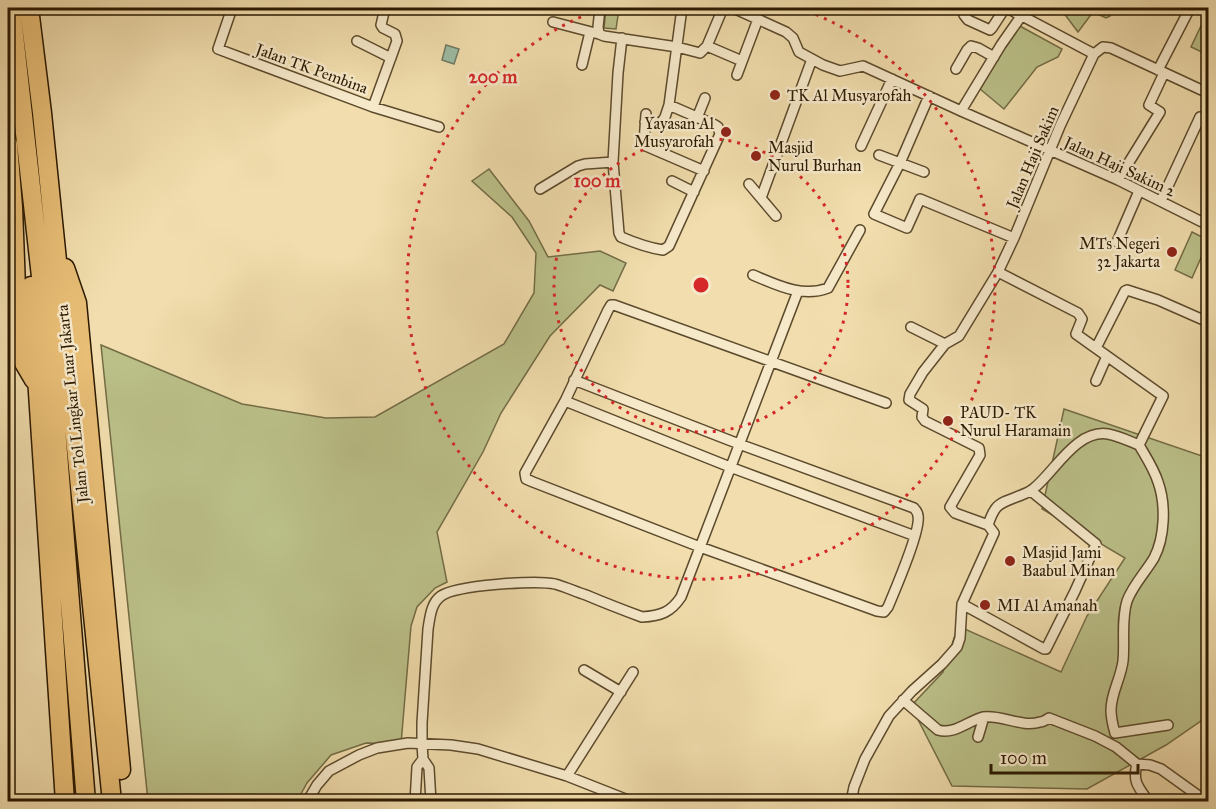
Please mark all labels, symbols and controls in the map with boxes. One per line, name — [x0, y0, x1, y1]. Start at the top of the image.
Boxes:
street label: Jalan TK Pembina — [251, 39, 371, 99]
text: 200 m — [469, 66, 518, 88]
place label: TK Al Musyarofah — [787, 86, 911, 105]
marker: TK Al Musyarofah — [768, 88, 782, 102]
street label: Jalan Haji Sakim — [1002, 103, 1064, 214]
place label: Yayasan Al Musyarofah — [634, 114, 715, 151]
marker: Yayasan Al Musyarofah — [719, 125, 733, 139]
street label: Jalan Haji Sakim 2 — [1059, 131, 1179, 202]
place label: Masjid Nurul Burhan — [768, 138, 862, 175]
marker: Masjid Nurul Burhan — [749, 149, 763, 163]
text: 100 m — [574, 170, 621, 192]
place label: MTs Negeri 32 Jakarta — [1079, 234, 1161, 272]
marker: MTs Negeri 32 Jakarta — [1165, 245, 1179, 259]
centre of rings — [691, 275, 711, 295]
street label: Jalan Tol Lingkar Luar Jakarta — [53, 303, 94, 506]
place label: PAUD- TK Nurul Haramain — [960, 403, 1071, 440]
marker: PAUD- TK Nurul Haramain — [941, 414, 955, 428]
place label: Masjid Jami Baabul Minan — [1022, 543, 1115, 580]
marker: Masjid Jami Baabul Minan — [1003, 554, 1017, 568]
place label: MI Al Amanah — [997, 596, 1098, 615]
marker: MI Al Amanah — [978, 598, 992, 612]
scale bar — [991, 737, 1138, 775]
text: 100 m — [1000, 747, 1047, 769]

